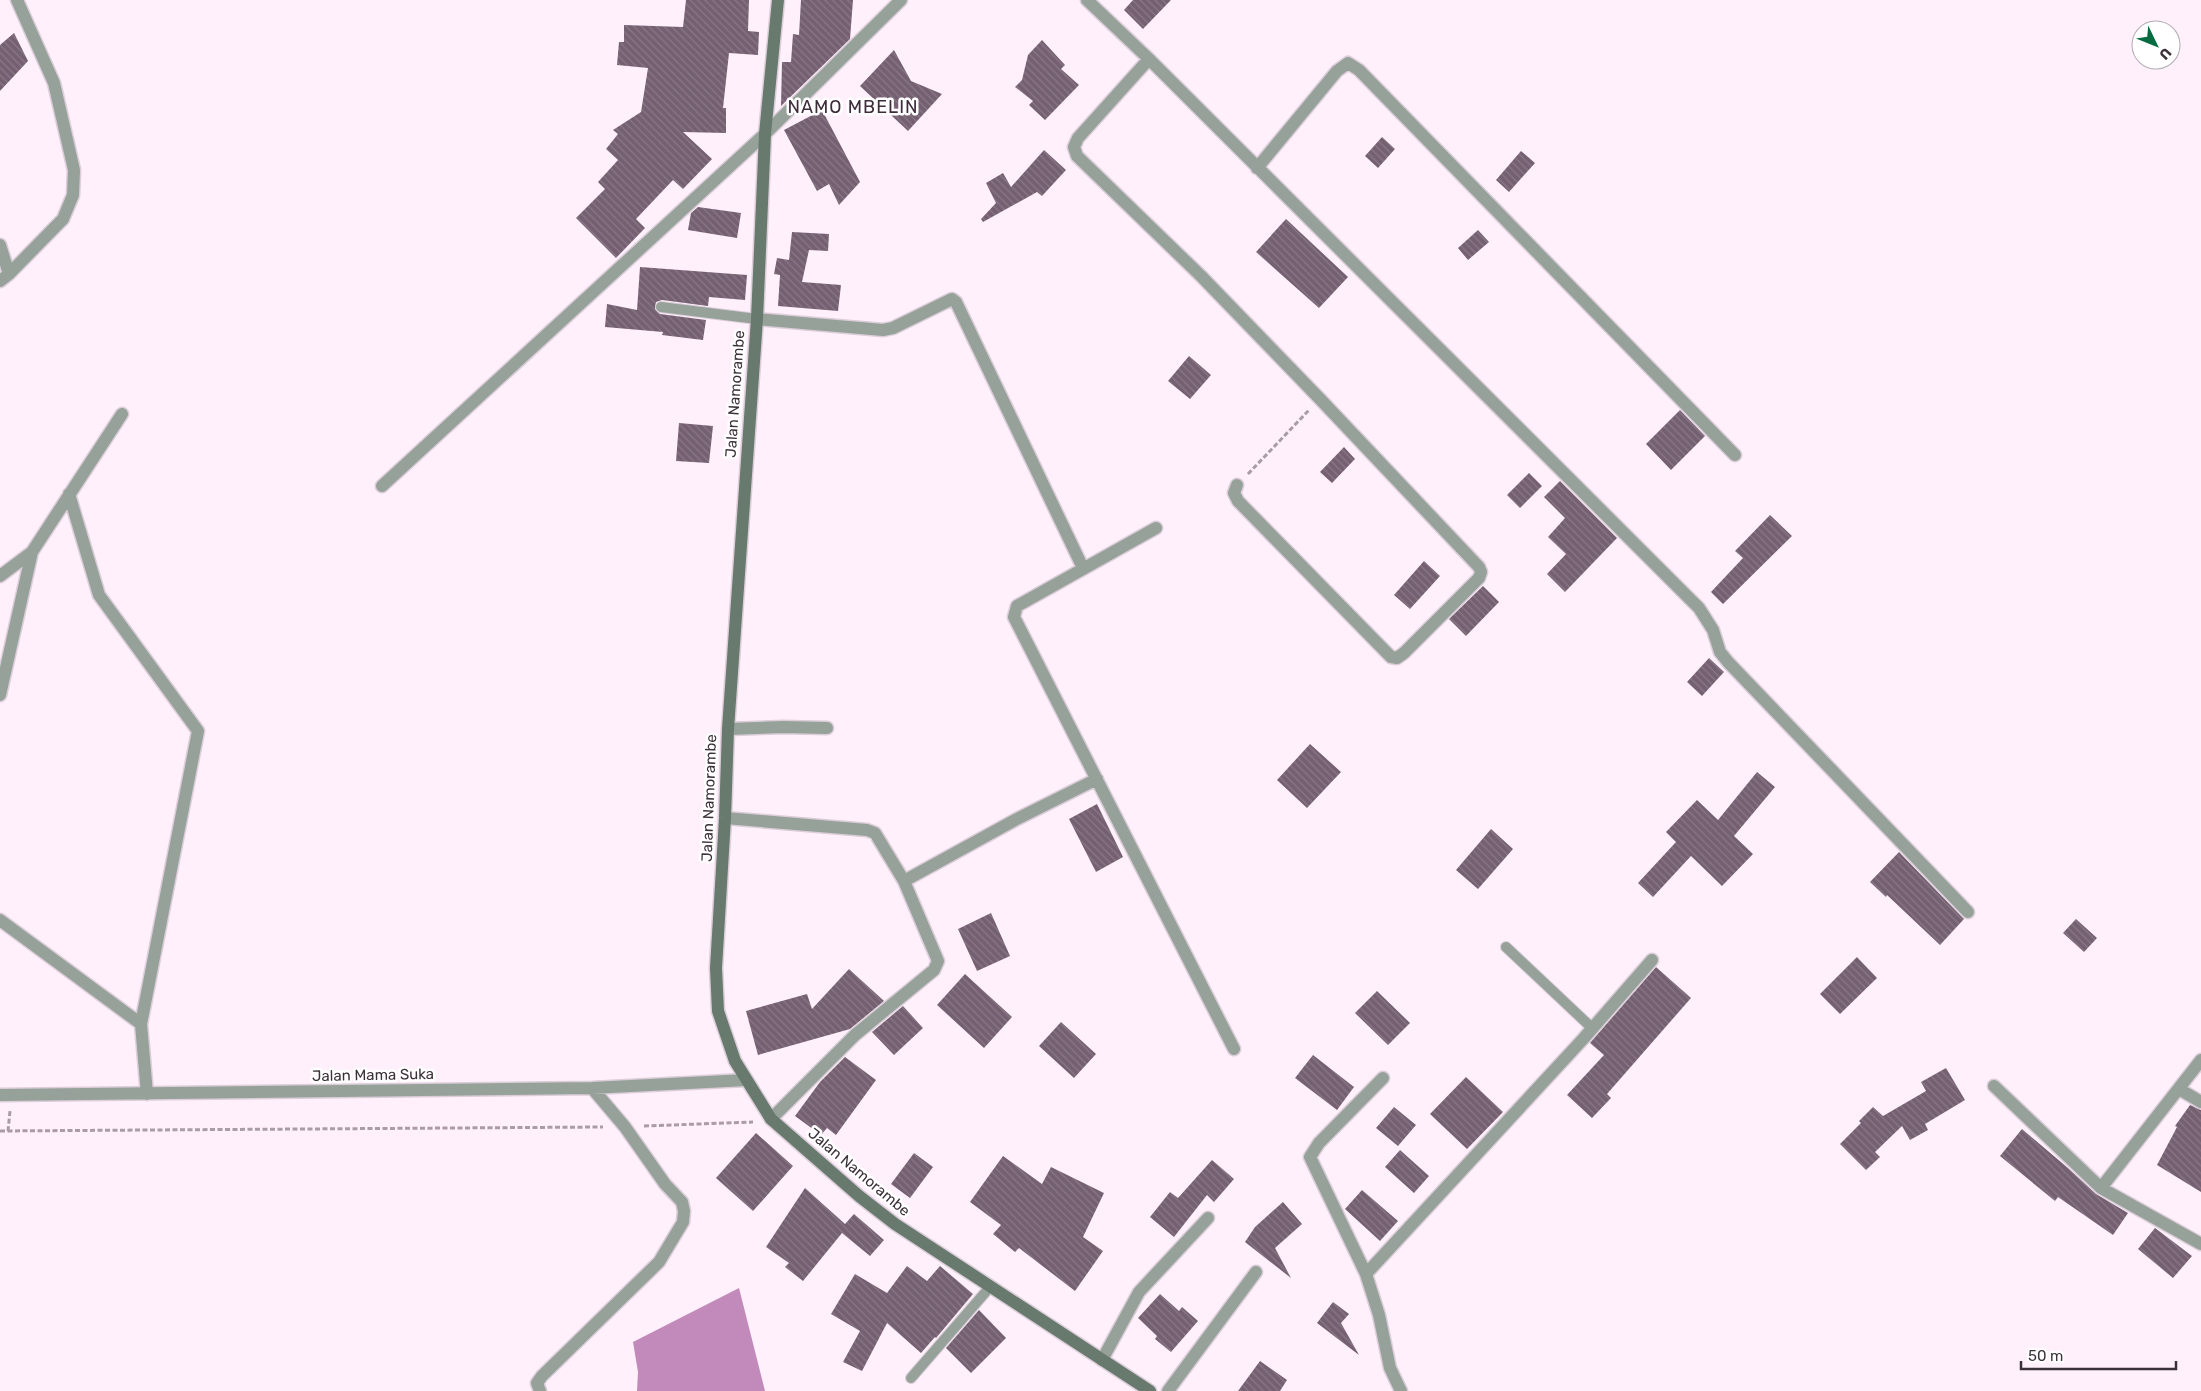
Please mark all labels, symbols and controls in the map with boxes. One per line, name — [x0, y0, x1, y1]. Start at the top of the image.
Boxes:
north arrow — [2131, 20, 2181, 70]
text: U — [2155, 44, 2175, 63]
district label: NAMO MBELIN — [787, 96, 919, 118]
street label: Jalan Namorambe — [722, 330, 748, 458]
street label: Jalan Namorambe — [698, 734, 720, 862]
street label: Jalan Mama Suka — [312, 1065, 434, 1085]
street label: Jalan Namorambe — [804, 1124, 914, 1220]
scale bar — [2021, 1338, 2176, 1370]
text: 50 m — [2028, 1347, 2063, 1365]

